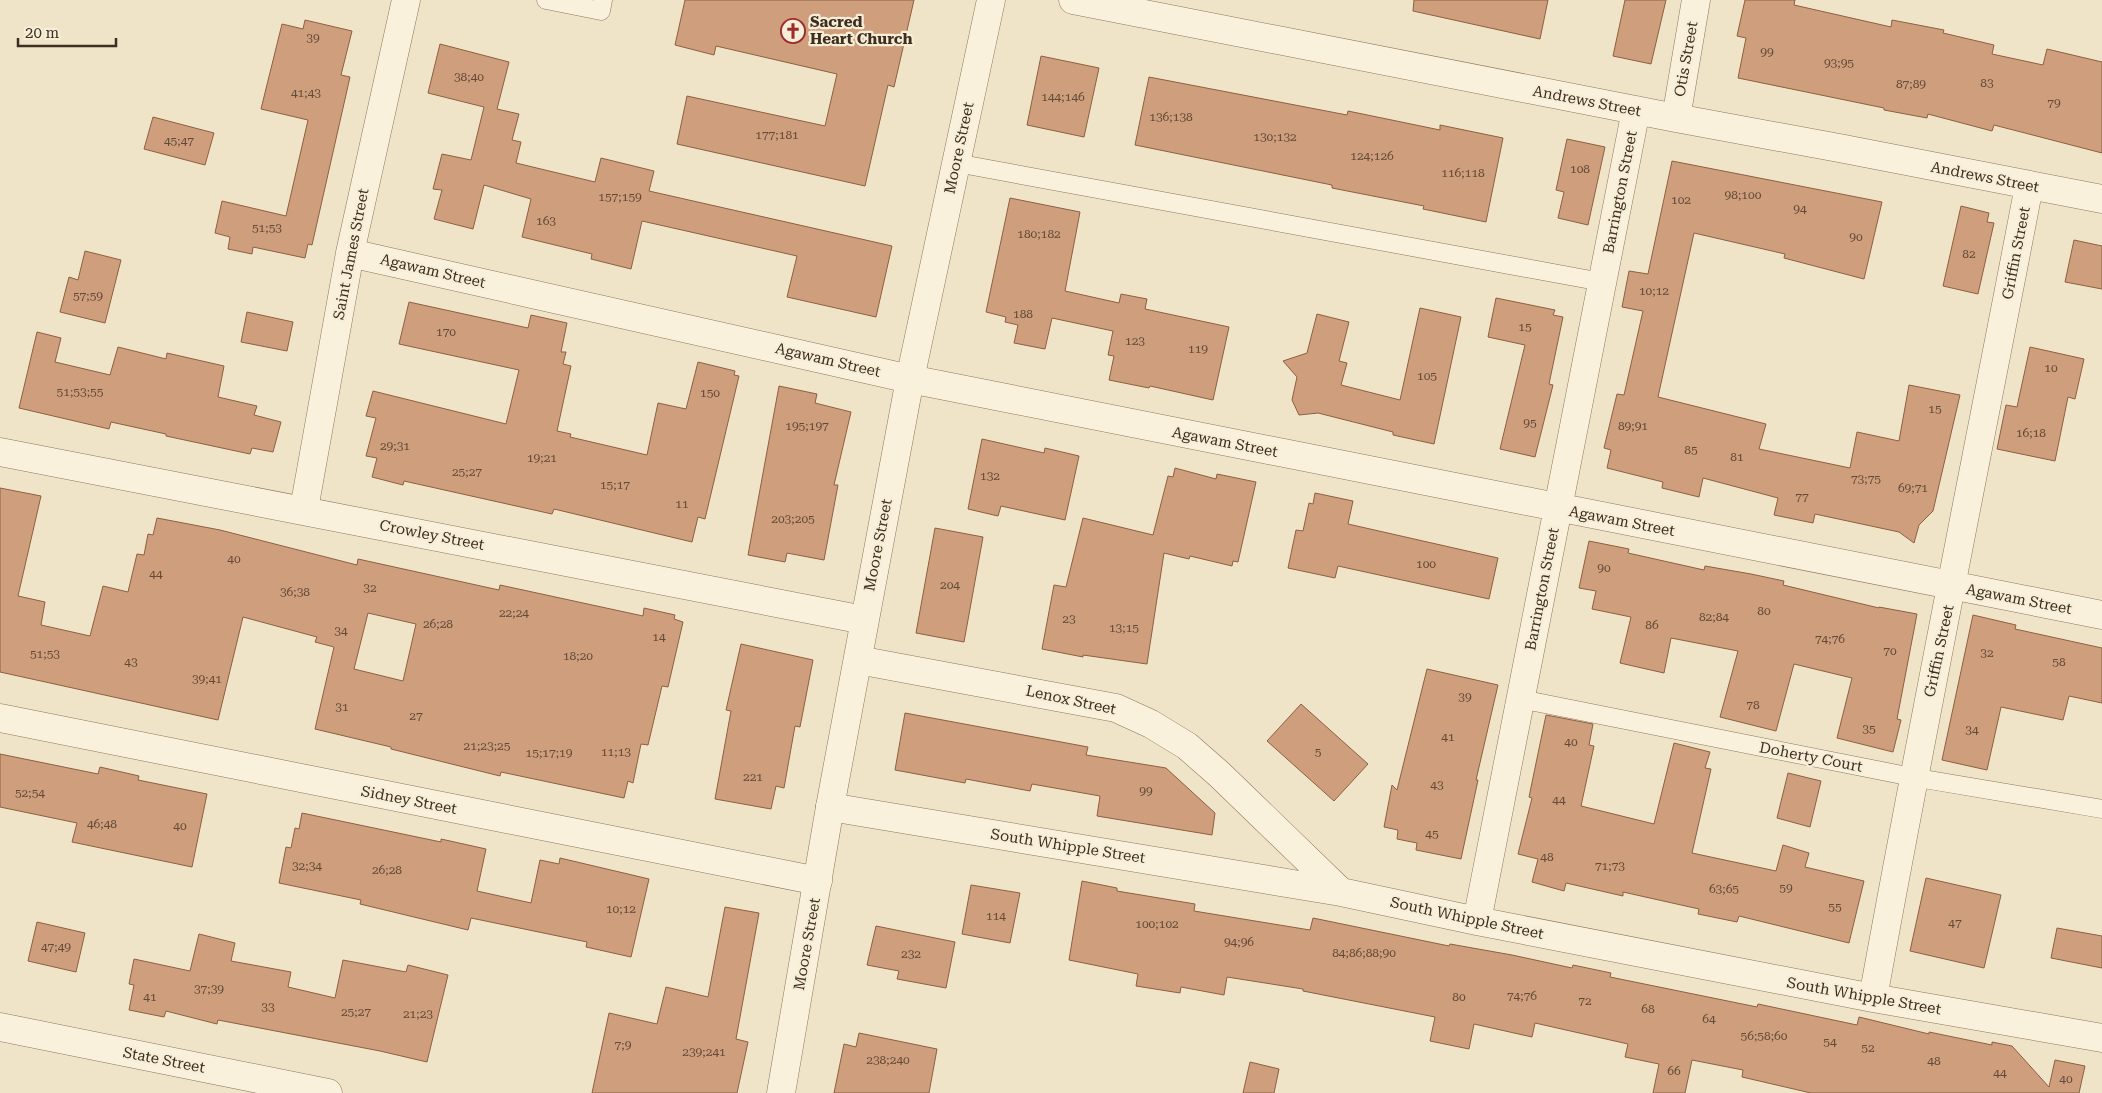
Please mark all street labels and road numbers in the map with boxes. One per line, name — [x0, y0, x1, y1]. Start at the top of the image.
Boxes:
street label: Otis Street — [1671, 19, 1702, 98]
street label: Andrews Street — [1531, 82, 1643, 120]
street label: Moore Street — [940, 100, 978, 196]
street label: Barrington Street — [1599, 129, 1641, 255]
street label: Andrews Street — [1929, 158, 2041, 196]
street label: Saint James Street — [329, 186, 373, 321]
street label: Griffin Street — [1998, 205, 2034, 301]
street label: Agawam Street — [379, 250, 488, 292]
street label: Agawam Street — [774, 339, 883, 381]
street label: Agawam Street — [1170, 423, 1280, 461]
street label: Moore Street — [860, 497, 896, 593]
street label: Agawam Street — [1567, 502, 1677, 540]
street label: Crowley Street — [378, 516, 486, 554]
street label: Barrington Street — [1521, 526, 1563, 652]
street label: Agawam Street — [1964, 580, 2074, 618]
street label: Griffin Street — [1920, 603, 1958, 699]
street label: Lenox Street — [1024, 682, 1118, 718]
street label: Doherty Court — [1758, 738, 1865, 776]
street label: Sidney Street — [360, 782, 459, 818]
street label: South Whipple Street — [989, 825, 1147, 867]
street label: South Whipple Street — [1389, 893, 1546, 943]
street label: Moore Street — [790, 896, 824, 992]
street label: South Whipple Street — [1785, 974, 1943, 1019]
street label: State Street — [121, 1043, 207, 1077]

